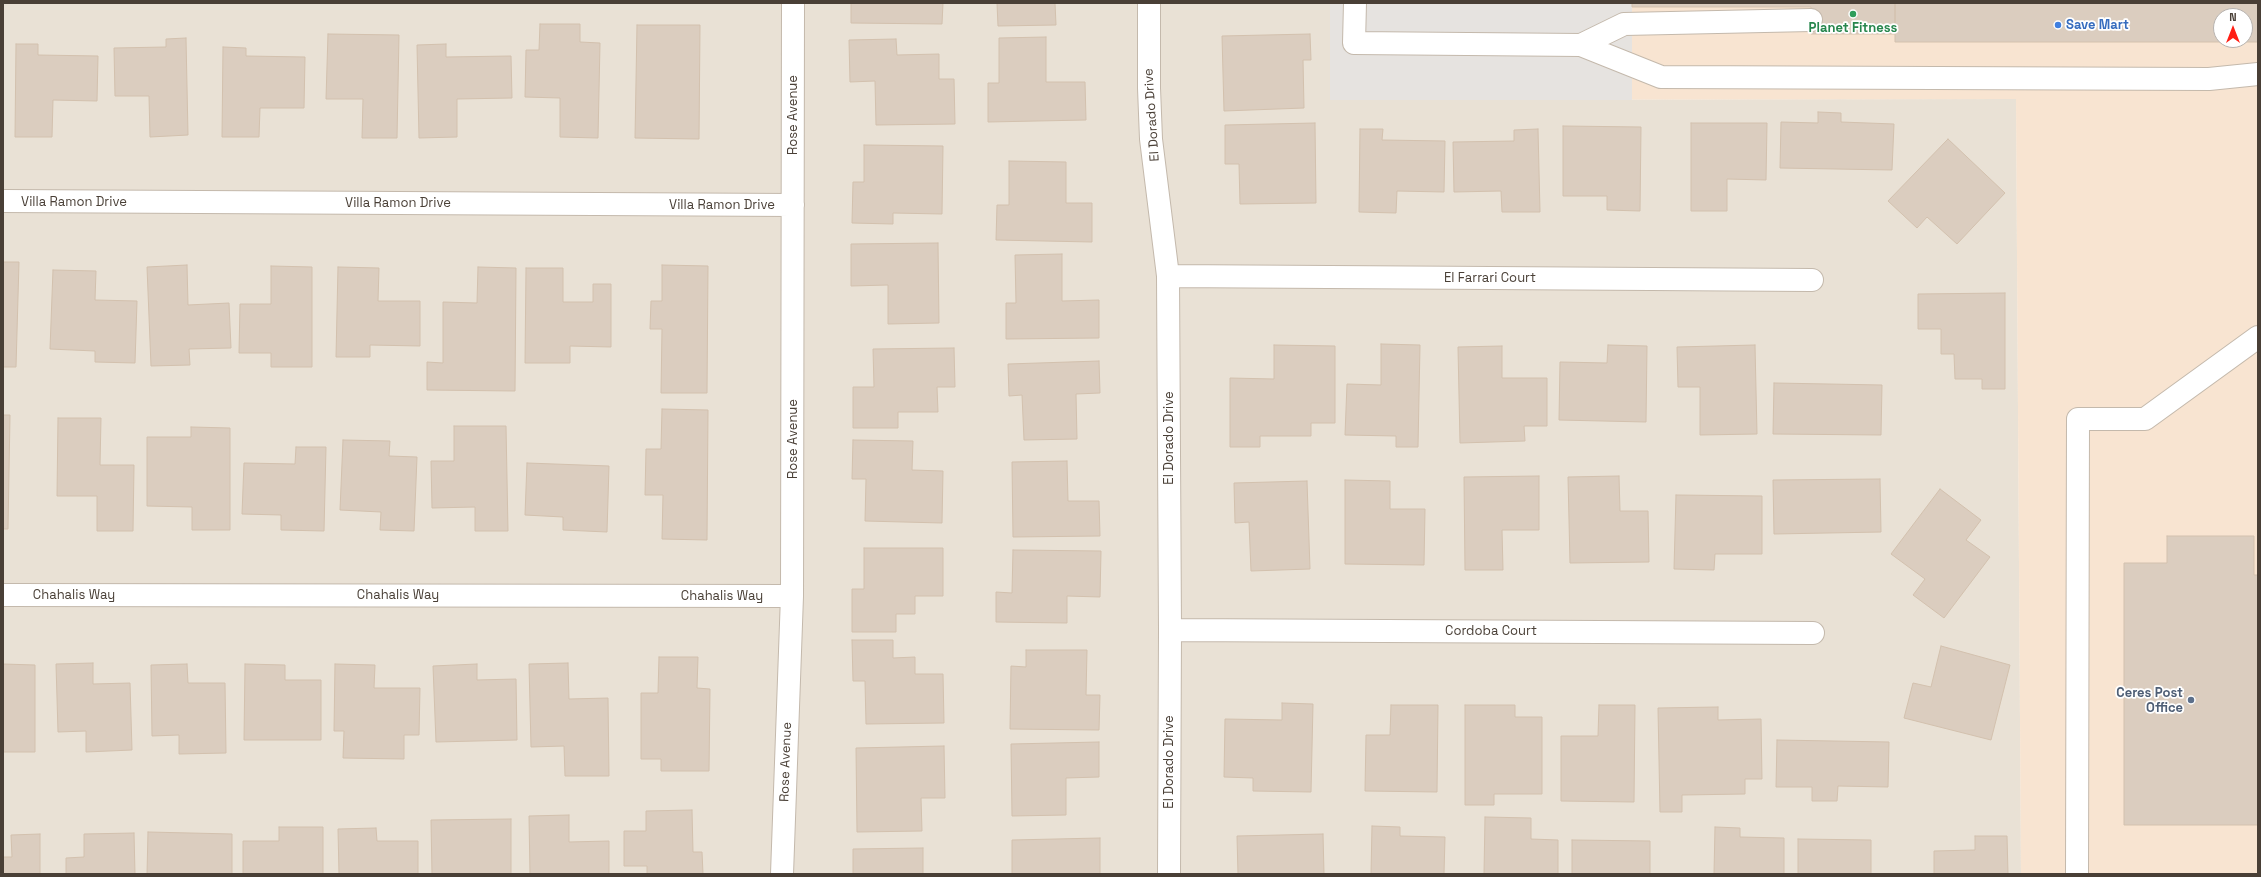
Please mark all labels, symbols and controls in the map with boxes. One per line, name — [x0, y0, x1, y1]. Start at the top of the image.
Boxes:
north arrow — [2213, 8, 2253, 48]
marker: Planet Fitness — [1848, 9, 1858, 19]
text: N — [2229, 10, 2237, 24]
place label: Save Mart — [2066, 17, 2129, 33]
place label: Planet Fitness — [1809, 20, 1897, 36]
marker: Save Mart — [2053, 20, 2063, 30]
street label: El Dorado Drive — [1141, 68, 1163, 162]
street label: Rose Avenue — [785, 75, 801, 155]
street label: Villa Ramon Drive — [21, 194, 127, 210]
street label: Villa Ramon Drive — [345, 195, 451, 211]
street label: Villa Ramon Drive — [669, 197, 775, 213]
street label: El Farrari Court — [1444, 270, 1536, 286]
street label: El Dorado Drive — [1161, 391, 1177, 485]
street label: Rose Avenue — [785, 399, 801, 479]
street label: Chahalis Way — [33, 587, 115, 603]
street label: Chahalis Way — [357, 587, 439, 603]
street label: Chahalis Way — [681, 588, 763, 604]
street label: Cordoba Court — [1445, 623, 1537, 639]
place label: Ceres Post Office — [2116, 685, 2183, 716]
marker: Ceres Post Office — [2186, 695, 2196, 705]
street label: El Dorado Drive — [1161, 715, 1177, 809]
street label: Rose Avenue — [777, 722, 795, 802]

